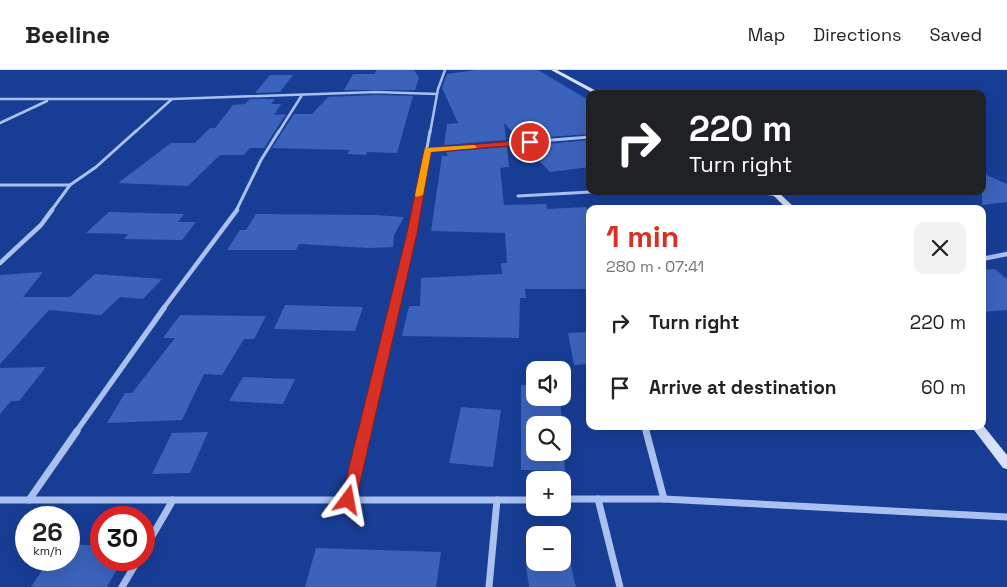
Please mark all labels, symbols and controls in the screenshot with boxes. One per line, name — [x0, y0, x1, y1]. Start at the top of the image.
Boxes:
text: Beeline — [25, 19, 110, 50]
text: Map — [748, 23, 785, 46]
text: Directions — [813, 23, 902, 46]
text: Saved — [930, 23, 982, 46]
text: 220 m — [689, 107, 792, 151]
icon: right — [606, 110, 671, 175]
pin — [509, 121, 551, 163]
icon: arrive — [516, 128, 544, 156]
text: Turn right — [689, 150, 792, 178]
text: 1 min — [606, 217, 679, 256]
button: close — [914, 222, 966, 274]
text: 280 m · 07:41 — [606, 256, 704, 277]
icon: right — [606, 309, 634, 337]
text: Turn right — [649, 310, 739, 335]
text: 220 m — [910, 310, 966, 335]
map controls — [526, 361, 571, 571]
button: sound — [526, 361, 571, 406]
icon: arrive — [606, 374, 634, 402]
text: Arrive at destination — [649, 375, 837, 400]
text: 60 m — [921, 375, 966, 400]
button: search — [526, 416, 571, 461]
button: + — [526, 471, 571, 516]
position arrow — [321, 473, 373, 525]
speed limit sign: 30 — [90, 506, 155, 571]
text: 26 — [32, 516, 63, 548]
button: − — [526, 526, 571, 571]
text: km/h — [33, 543, 62, 559]

